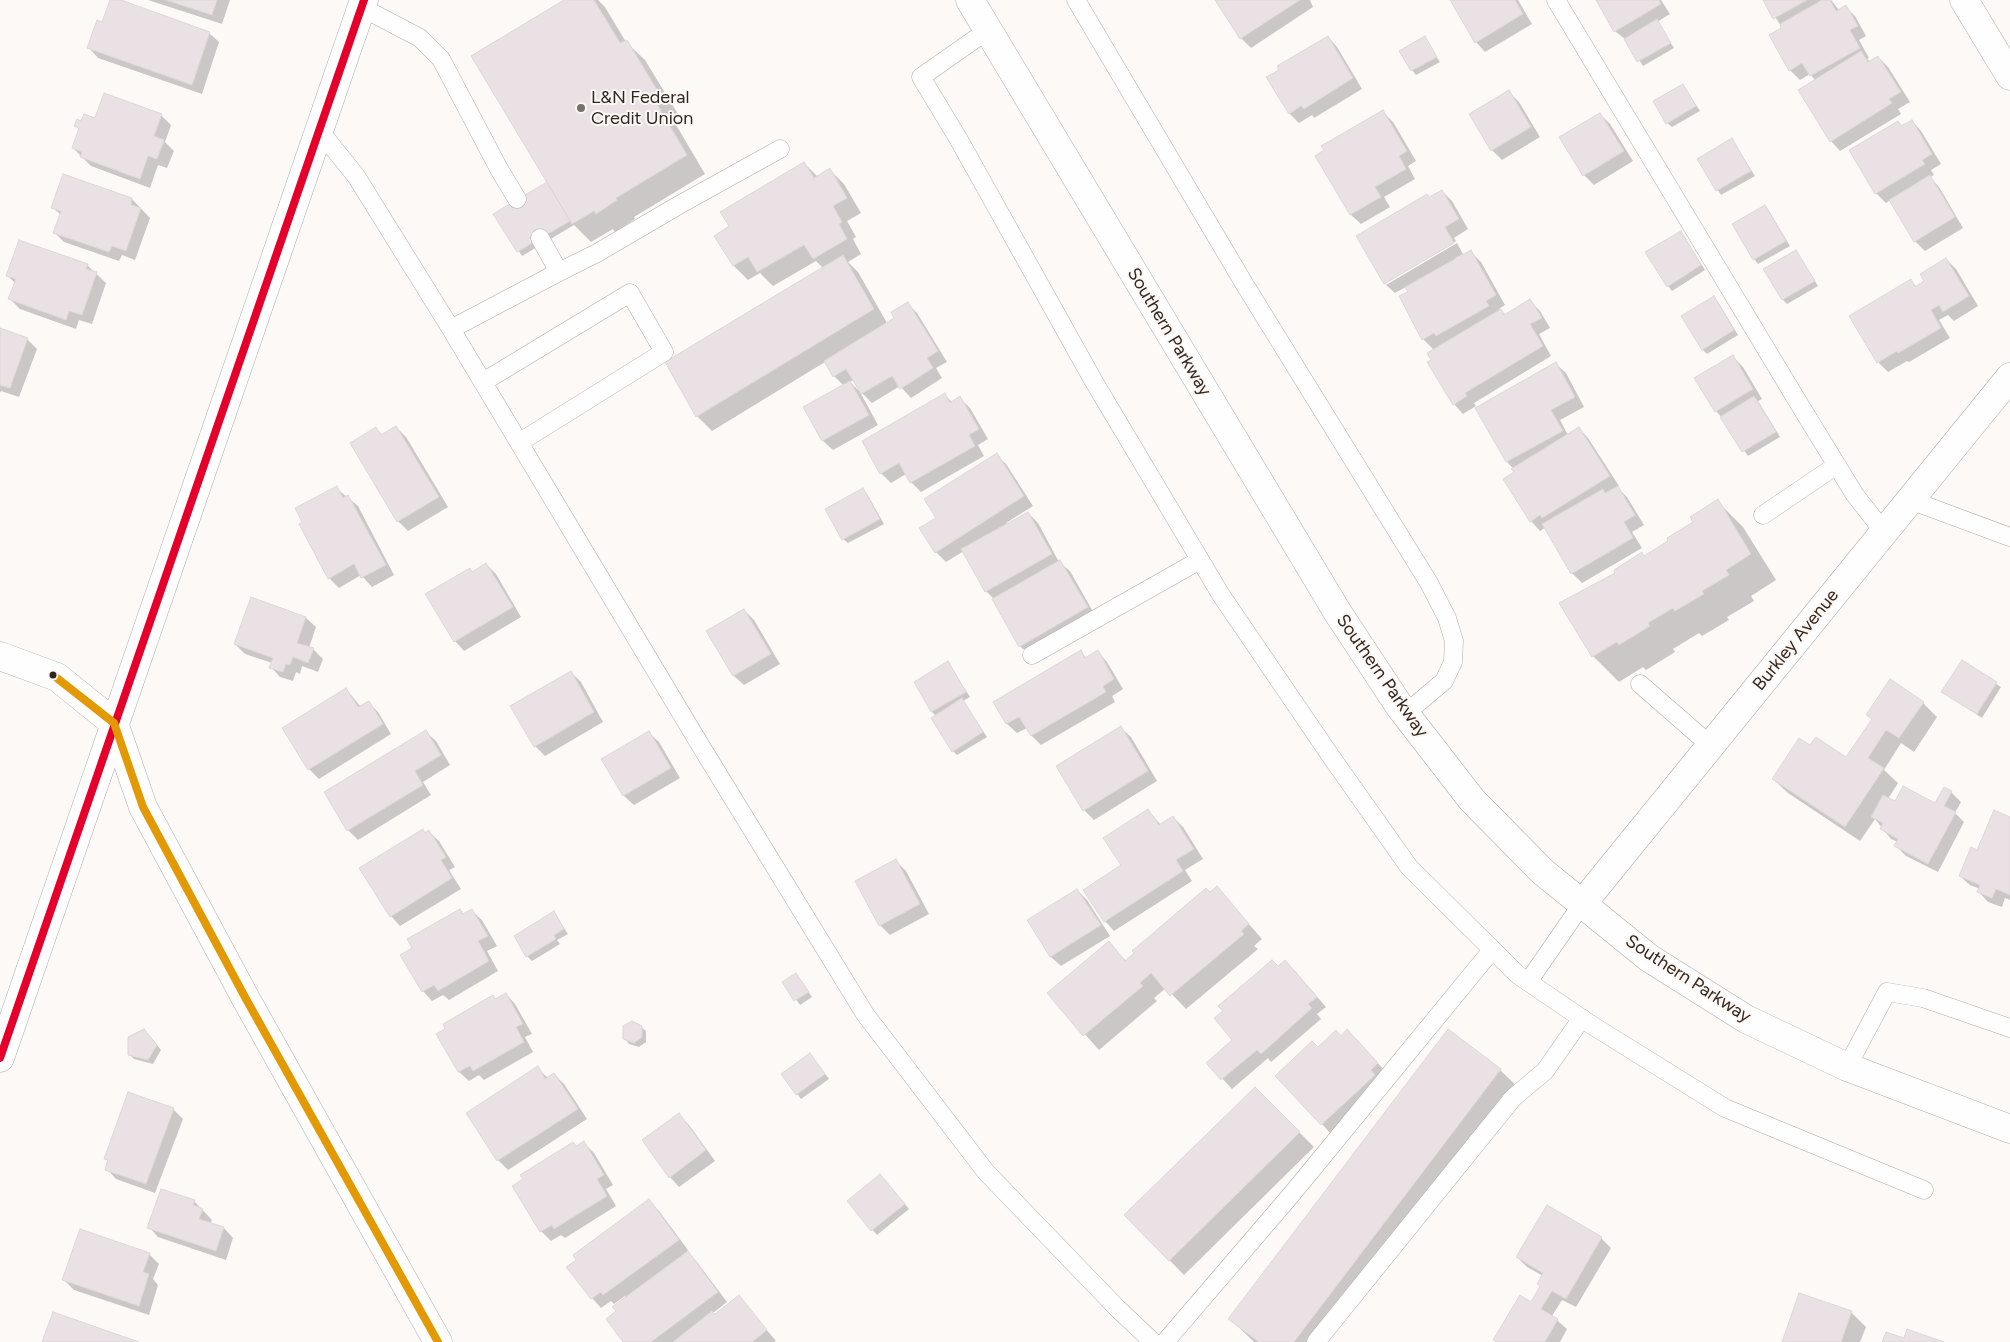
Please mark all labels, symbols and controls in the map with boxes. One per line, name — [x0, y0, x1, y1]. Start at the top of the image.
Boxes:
place label: L&N Federal Credit Union — [591, 87, 693, 130]
marker: L&N Federal Credit Union — [575, 102, 587, 114]
street label: Southern Parkway — [1122, 264, 1216, 400]
street label: Burkley Avenue — [1749, 585, 1843, 695]
street label: Southern Parkway — [1331, 610, 1433, 742]
unlabelled marker — [48, 670, 58, 680]
street label: Southern Parkway — [1621, 930, 1755, 1028]

